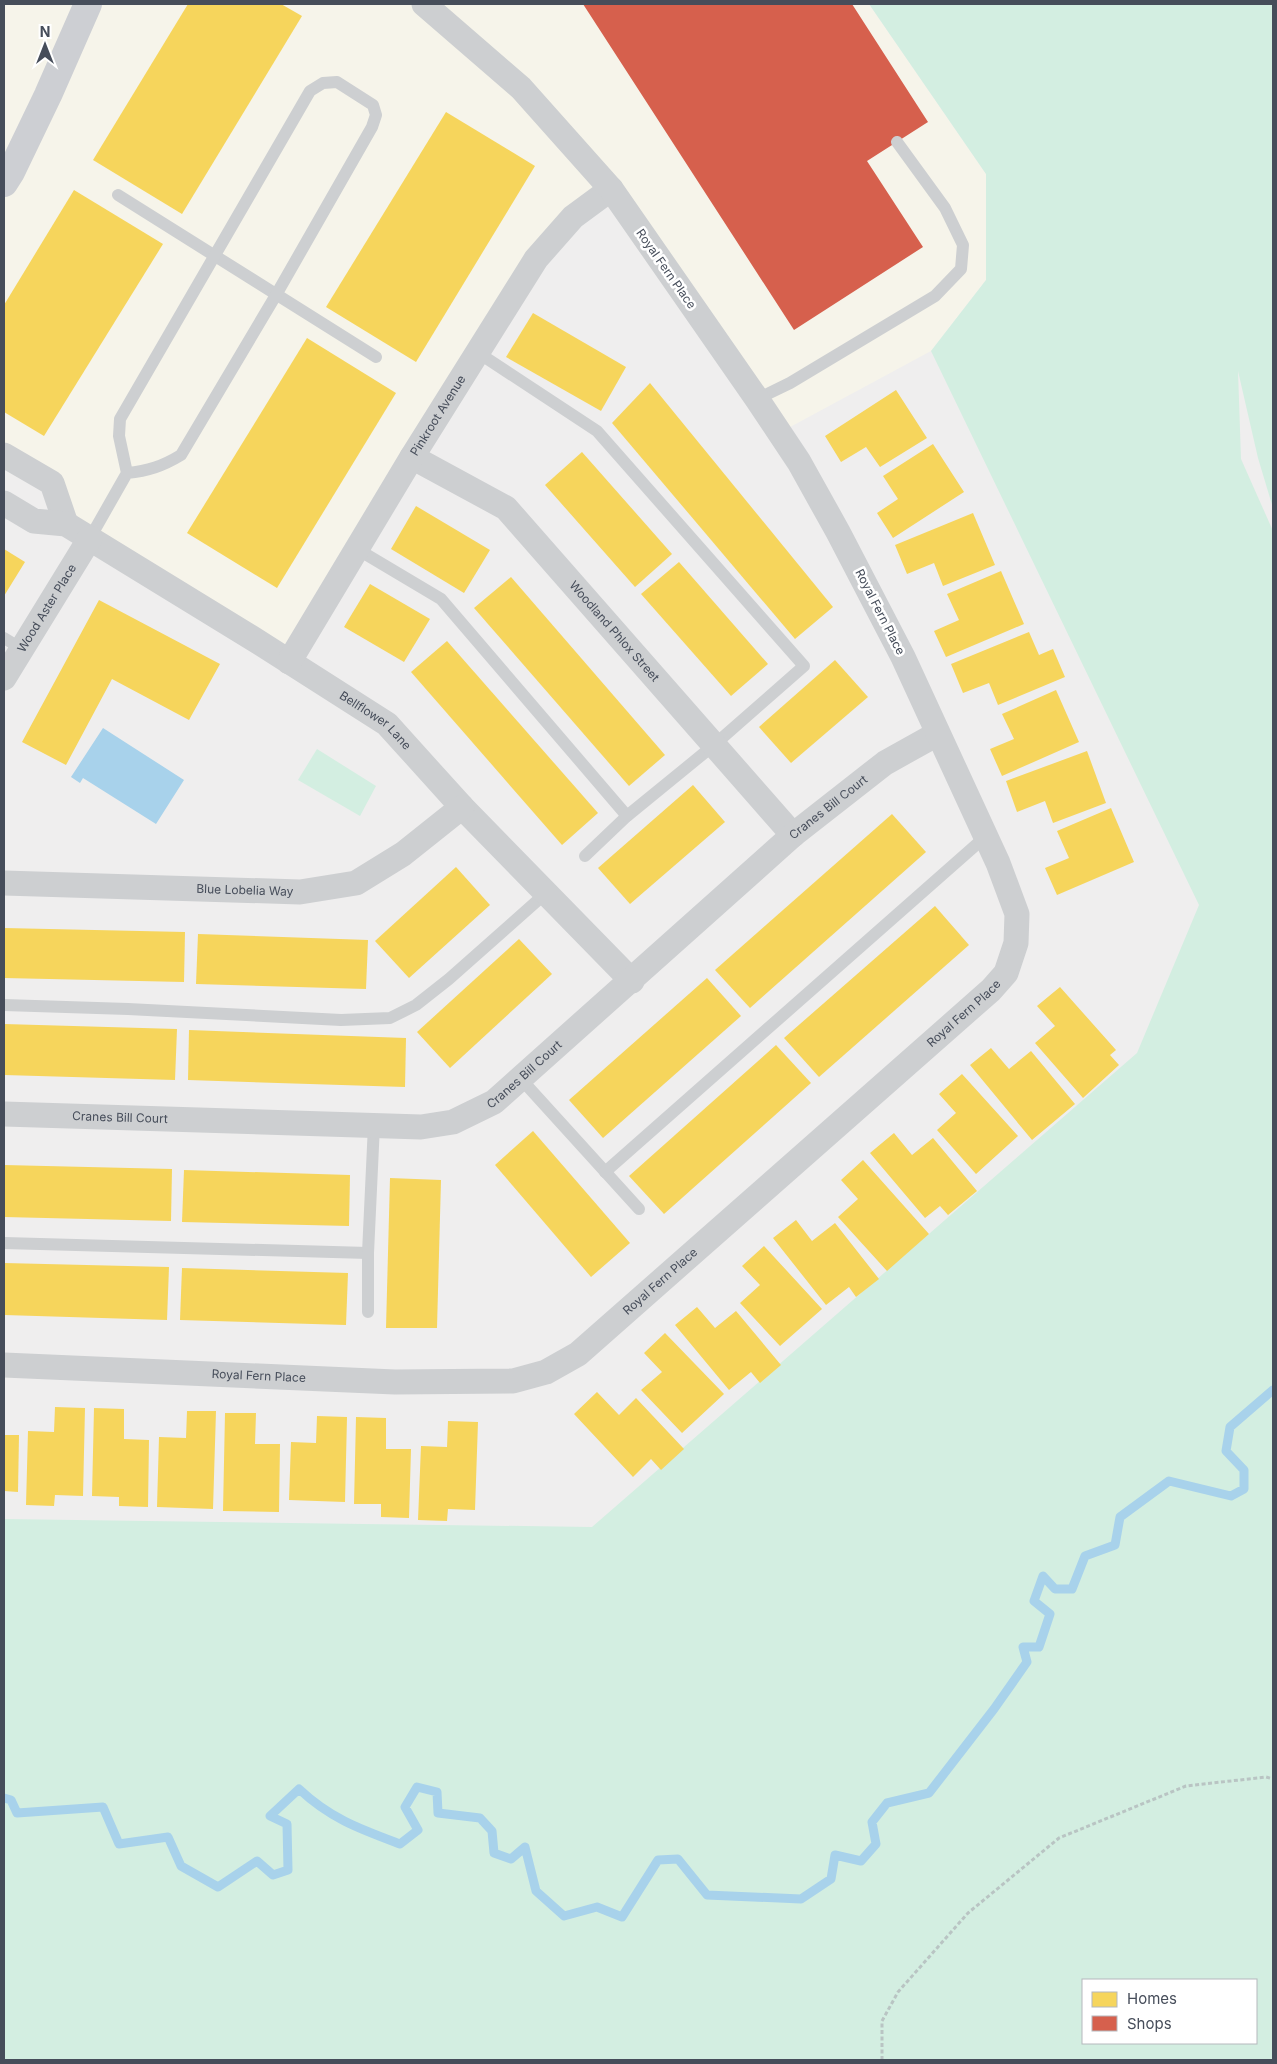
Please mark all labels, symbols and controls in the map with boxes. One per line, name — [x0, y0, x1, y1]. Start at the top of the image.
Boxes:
north arrow — [20, 20, 70, 70]
text: N — [40, 23, 50, 40]
street label: Royal Fern Place — [633, 226, 700, 312]
street label: Pinkroot Avenue — [407, 372, 468, 458]
street label: Wood Aster Place — [14, 561, 79, 655]
street label: Royal Fern Place — [852, 566, 909, 657]
street label: Woodland Phlox Street — [566, 578, 663, 684]
street label: Bellflower Lane — [337, 688, 415, 753]
street label: Cranes Bill Court — [786, 772, 870, 842]
street label: Blue Lobelia Way — [196, 881, 294, 899]
street label: Royal Fern Place — [924, 976, 1004, 1050]
street label: Cranes Bill Court — [484, 1037, 565, 1111]
street label: Cranes Bill Court — [72, 1108, 168, 1126]
street label: Royal Fern Place — [620, 1244, 700, 1318]
street label: Royal Fern Place — [211, 1366, 306, 1385]
legend — [1082, 1979, 1257, 2044]
text: Homes — [1127, 1989, 1177, 2008]
text: Shops — [1127, 2014, 1172, 2033]

